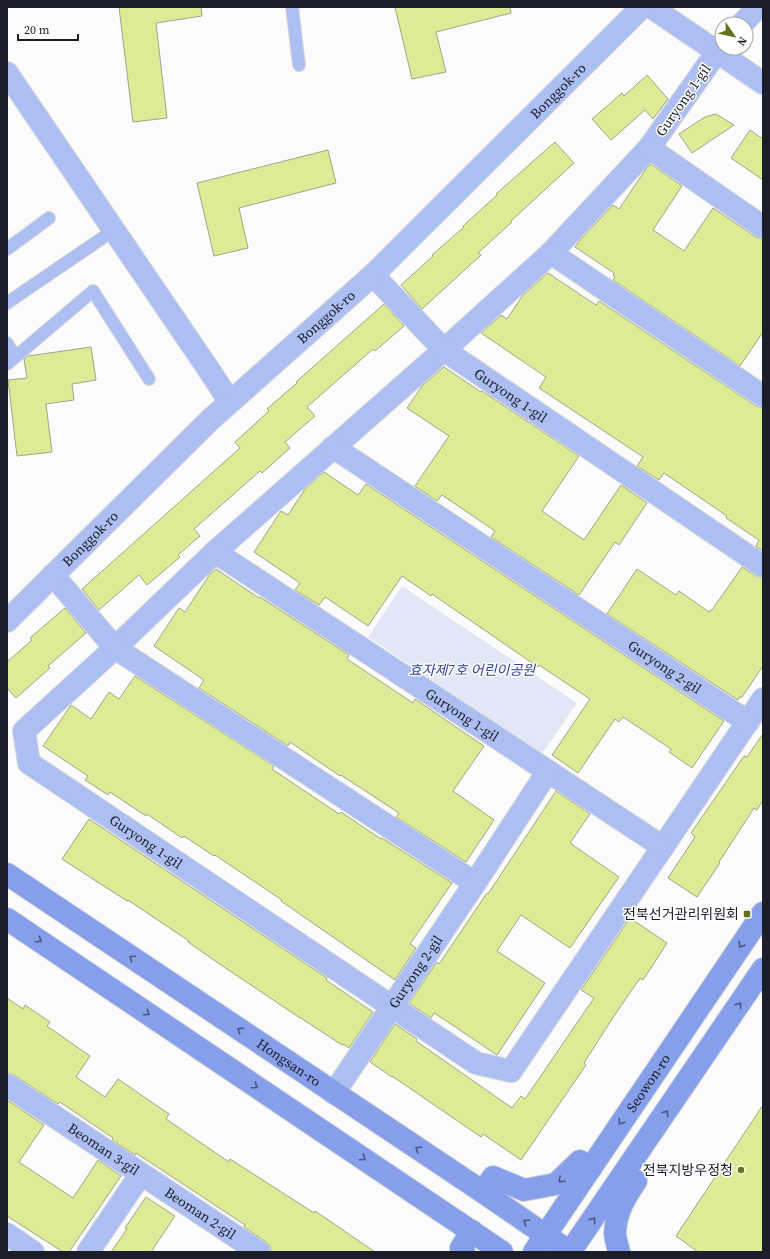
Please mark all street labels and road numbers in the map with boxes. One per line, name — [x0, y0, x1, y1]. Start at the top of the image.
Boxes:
street label: Bonggok-ro — [525, 58, 591, 123]
street label: Guryong 1-gil — [651, 60, 715, 140]
street label: Bonggok-ro — [293, 285, 360, 348]
street label: Guryong 1-gil — [470, 363, 551, 427]
street label: Bonggok-ro — [58, 506, 123, 571]
street label: Guryong 2-gil — [624, 635, 705, 698]
street label: Guryong 1-gil — [421, 683, 503, 746]
street label: Guryong 1-gil — [105, 810, 187, 873]
street label: Guryong 2-gil — [384, 931, 447, 1012]
street label: Hongsan-ro — [253, 1034, 325, 1091]
street label: Seowon-ro — [621, 1050, 675, 1116]
street label: Beoman 3-gil — [64, 1118, 143, 1180]
street label: Beoman 2-gil — [161, 1182, 240, 1244]

